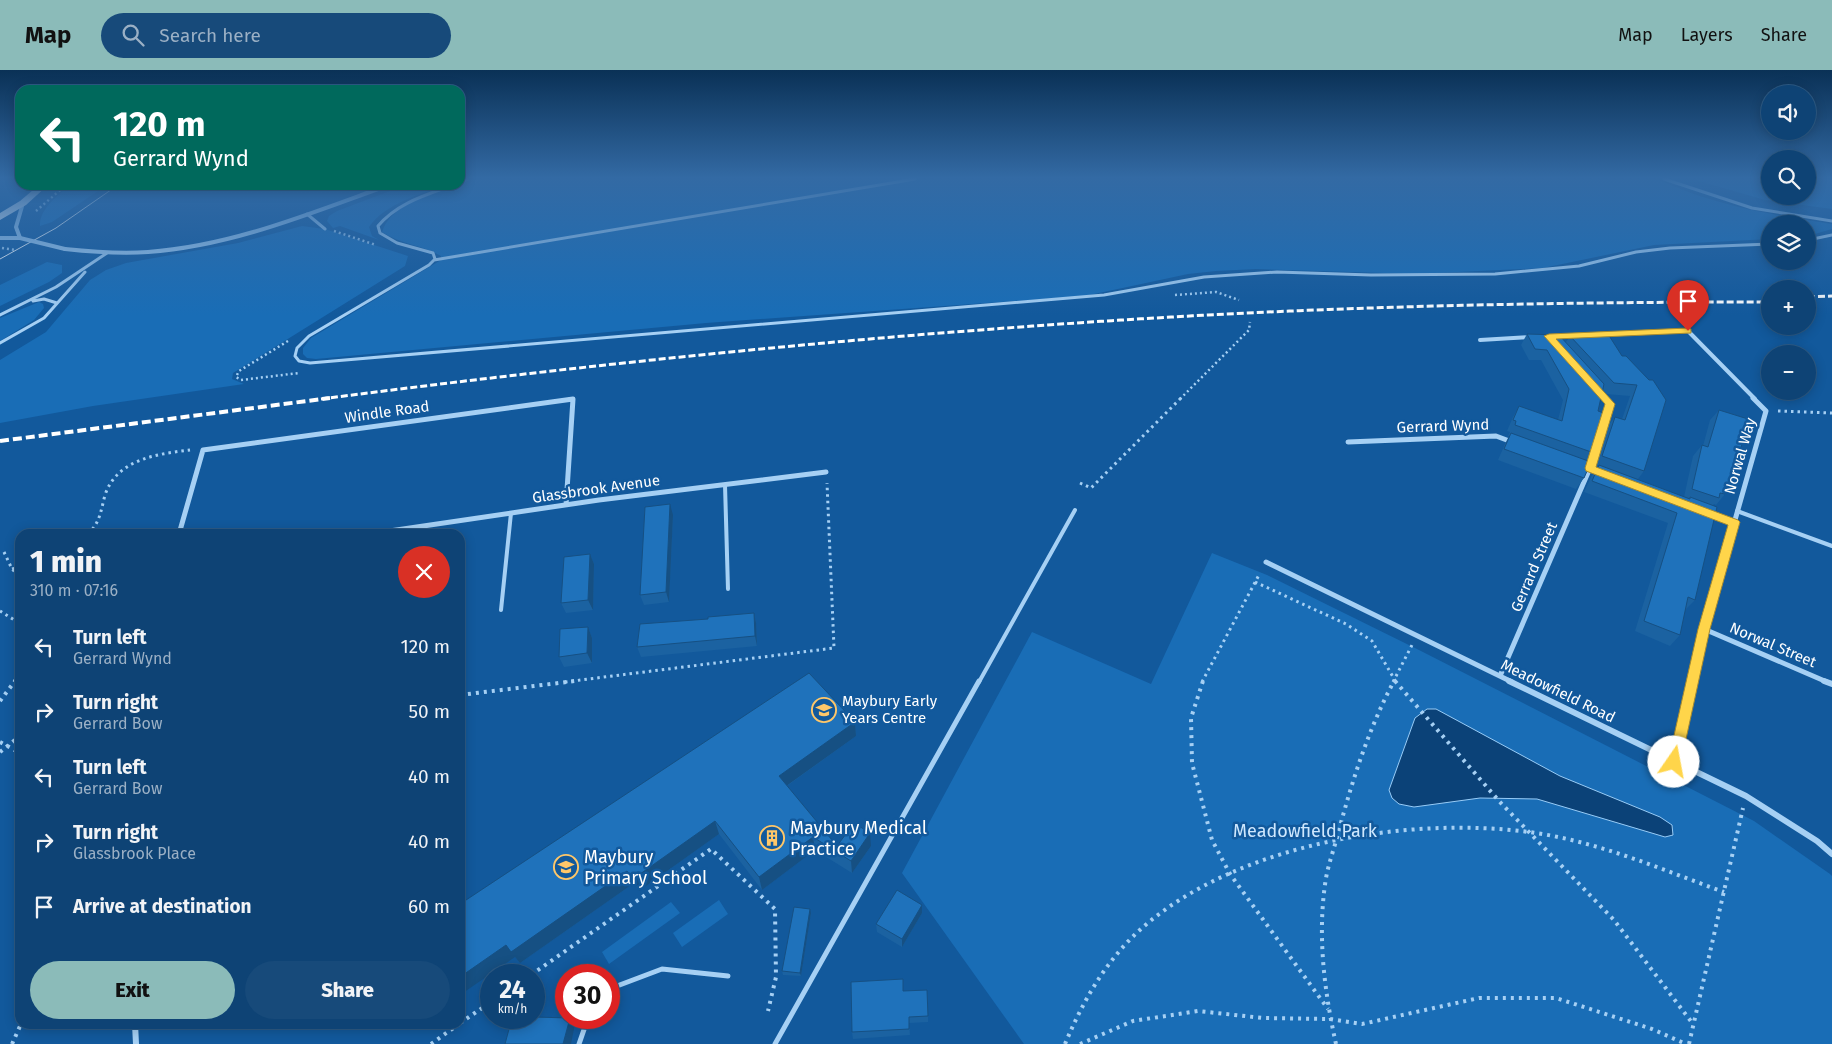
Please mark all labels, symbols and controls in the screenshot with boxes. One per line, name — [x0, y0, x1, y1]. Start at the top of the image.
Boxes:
search box — [101, 13, 451, 58]
text: Map — [25, 21, 71, 49]
icon: search — [119, 21, 147, 49]
text: Search here — [159, 24, 261, 47]
text: Map — [1618, 24, 1653, 46]
text: Layers — [1681, 24, 1733, 46]
text: Share — [1761, 24, 1807, 46]
map controls — [1761, 85, 1816, 400]
button: sound — [1761, 85, 1816, 140]
text: 120 m — [113, 103, 206, 145]
icon: left — [30, 105, 95, 170]
text: Gerrard Wynd — [113, 145, 249, 172]
button: search — [1761, 150, 1816, 205]
button: layers — [1761, 215, 1816, 270]
pin — [1667, 280, 1709, 331]
button: + — [1761, 280, 1816, 335]
icon: arrive — [1674, 287, 1702, 315]
button: − — [1761, 345, 1816, 400]
street label: Windle Road — [343, 397, 431, 427]
street label: Gerrard Wynd — [1396, 415, 1490, 437]
street label: Norwal Way — [1720, 415, 1760, 496]
street label: Glassbrook Avenue — [531, 471, 661, 507]
street label: Gerrard Street — [1507, 519, 1561, 615]
text: 1 min — [30, 544, 102, 580]
button: close — [398, 546, 450, 598]
text: 310 m · 07:16 — [30, 581, 118, 600]
street label: Norwal Street — [1727, 619, 1820, 672]
text: Turn left — [73, 626, 147, 649]
icon: left — [30, 633, 58, 661]
text: 120 m — [400, 635, 450, 658]
text: Gerrard Wynd — [73, 649, 172, 668]
street label: Meadowfield Road — [1498, 656, 1618, 726]
text: Turn right — [73, 691, 158, 714]
place label: Maybury Early Years Centre — [842, 692, 938, 727]
school or university icon: Maybury Early Years Centre — [811, 697, 837, 723]
icon: right — [30, 698, 58, 726]
text: 50 m — [409, 700, 450, 723]
text: Gerrard Bow — [73, 714, 162, 733]
position arrow — [1647, 735, 1699, 787]
text: Turn left — [73, 756, 147, 779]
icon: left — [30, 763, 58, 791]
text: 40 m — [408, 765, 450, 788]
text: Gerrard Bow — [73, 779, 162, 798]
place label: Maybury Medical Practice — [790, 817, 927, 860]
park label: Meadowfield Park — [1233, 820, 1378, 842]
text: Turn right — [73, 821, 158, 844]
building icon: Maybury Medical Practice — [759, 825, 785, 851]
icon: right — [30, 828, 58, 856]
text: 40 m — [408, 830, 450, 853]
text: Glassbrook Place — [73, 844, 196, 863]
place label: Maybury Primary School — [584, 846, 707, 889]
school or university icon: Maybury Primary School — [553, 854, 579, 880]
icon: arrive — [30, 893, 58, 921]
text: Arrive at destination — [73, 895, 252, 918]
text: 60 m — [408, 895, 450, 918]
button: Exit — [30, 961, 235, 1019]
button: Share — [245, 961, 450, 1019]
speed limit sign: 30 — [555, 964, 620, 1029]
text: 24 — [499, 975, 526, 1005]
text: km/h — [498, 1002, 527, 1016]

